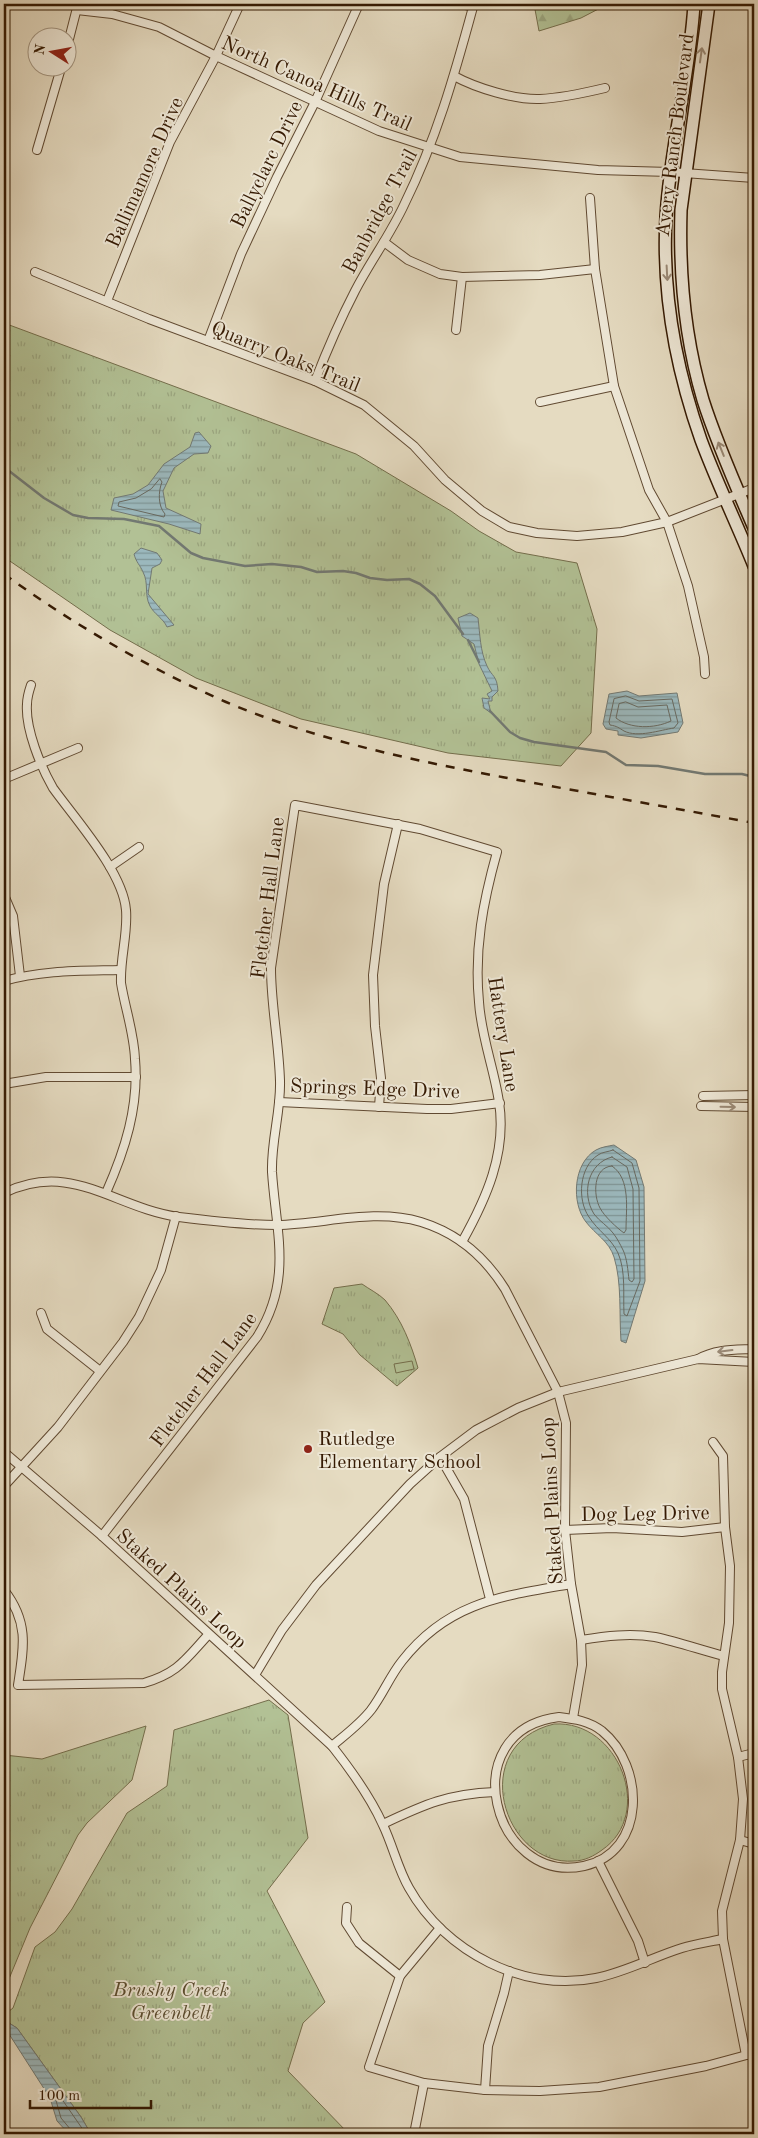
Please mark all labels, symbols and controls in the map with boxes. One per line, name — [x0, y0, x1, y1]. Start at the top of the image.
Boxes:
north arrow — [28, 28, 78, 78]
street label: Avery Ranch Boulevard — [654, 32, 698, 238]
street label: North Canoa Hills Trail — [218, 34, 414, 136]
text: N — [32, 43, 48, 56]
one-way arrow — [697, 47, 707, 63]
street label: Ballimamore Drive — [104, 95, 188, 251]
street label: Ballyclarc Drive — [228, 98, 307, 232]
street label: Banbridge Trail — [340, 147, 422, 277]
one-way arrow — [662, 264, 671, 280]
street label: Quarry Oaks Trail — [208, 319, 363, 397]
one-way arrow — [716, 442, 725, 457]
street label: Fletcher Hall Lane — [249, 816, 289, 980]
street label: Hattery Lane — [483, 975, 521, 1093]
street label: Springs Edge Drive — [290, 1077, 460, 1103]
one-way arrow — [719, 1102, 735, 1112]
street label: Fletcher Hall Lane — [148, 1309, 262, 1451]
one-way arrow — [717, 1346, 733, 1356]
street label: Staked Plains Loop — [539, 1417, 567, 1585]
place label: Rutledge Elementary School — [318, 1430, 481, 1473]
marker: Rutledge Elementary School — [302, 1443, 314, 1455]
street label: Dog Leg Drive — [580, 1504, 710, 1526]
street label: Staked Plains Loop — [112, 1526, 250, 1653]
park label: Brushy Creek Greenbelt — [112, 1981, 229, 2024]
scale bar — [30, 2078, 151, 2110]
text: 100 m — [38, 2089, 80, 2104]

